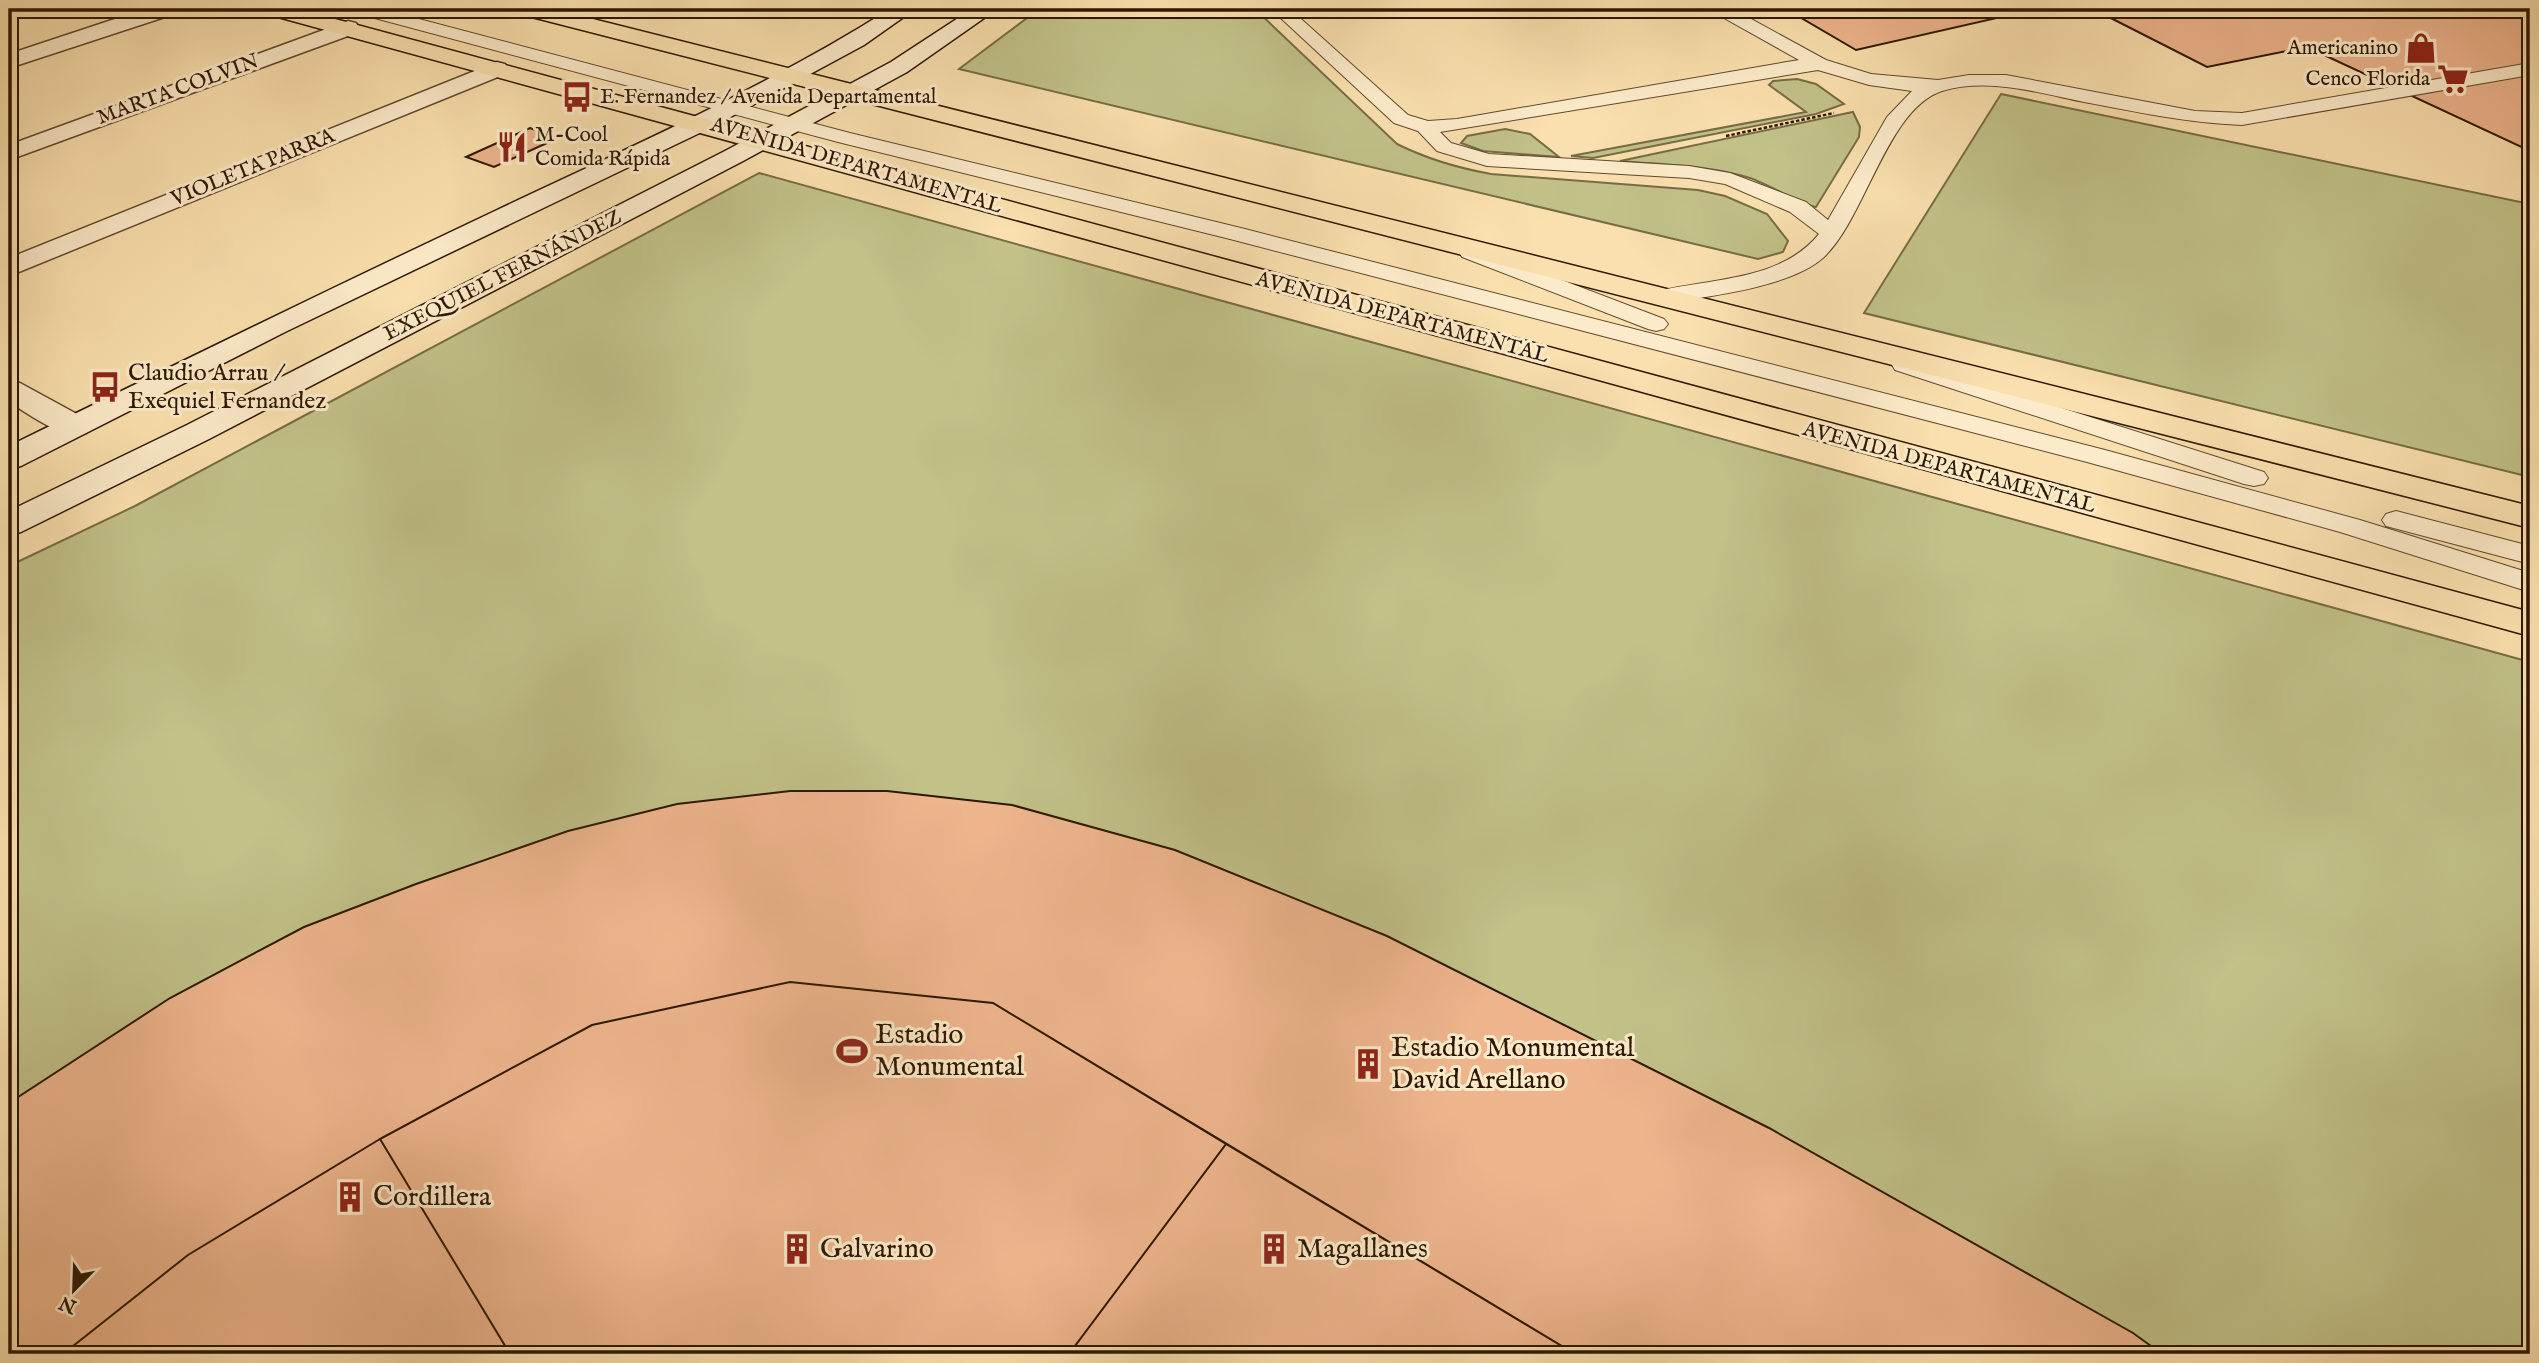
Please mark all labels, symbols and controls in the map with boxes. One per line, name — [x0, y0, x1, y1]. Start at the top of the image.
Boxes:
shop icon: Americanino — [2404, 31, 2438, 65]
place label: Americanino — [2286, 35, 2398, 62]
street label: MARTA COLVIN — [93, 48, 263, 132]
supermarket icon: Cenco Florida — [2436, 62, 2470, 96]
place label: Cenco Florida — [2306, 66, 2431, 93]
bus stop icon: E. Fernandez / Avenida Departamental — [560, 80, 594, 114]
place label: E. Fernandez / Avenida Departamental — [600, 84, 937, 111]
street label: AVENIDA DEPARTAMENTAL — [706, 111, 1005, 221]
place label: M-Cool Comida Rápida — [535, 122, 671, 173]
street label: VIOLETA PARRA — [166, 123, 340, 214]
restaurant icon: M-Cool Comida Rápida — [495, 130, 529, 164]
street label: EXEQUIEL FERNÁNDEZ — [379, 203, 627, 348]
street label: AVENIDA DEPARTAMENTAL — [1252, 266, 1551, 370]
place label: Claudio Arrau / Exequiel Fernandez — [128, 358, 326, 417]
bus stop icon: Claudio Arrau / Exequiel Fernandez — [88, 370, 122, 404]
street label: AVENIDA DEPARTAMENTAL — [1799, 416, 2098, 520]
place label: Estadio Monumental — [875, 1018, 1024, 1085]
place label: Estadio Monumental David Arellano — [1391, 1031, 1635, 1098]
sports icon: Estadio Monumental — [835, 1034, 869, 1068]
building icon: Estadio Monumental David Arellano — [1351, 1047, 1385, 1081]
building icon: Cordillera — [333, 1180, 367, 1214]
place label: Cordillera — [373, 1180, 492, 1215]
building icon: Galvarino — [780, 1232, 814, 1266]
place label: Galvarino — [820, 1232, 934, 1267]
building icon: Magallanes — [1257, 1232, 1291, 1266]
place label: Magallanes — [1297, 1232, 1428, 1267]
north arrow — [38, 1254, 108, 1324]
text: N — [55, 1289, 81, 1318]

